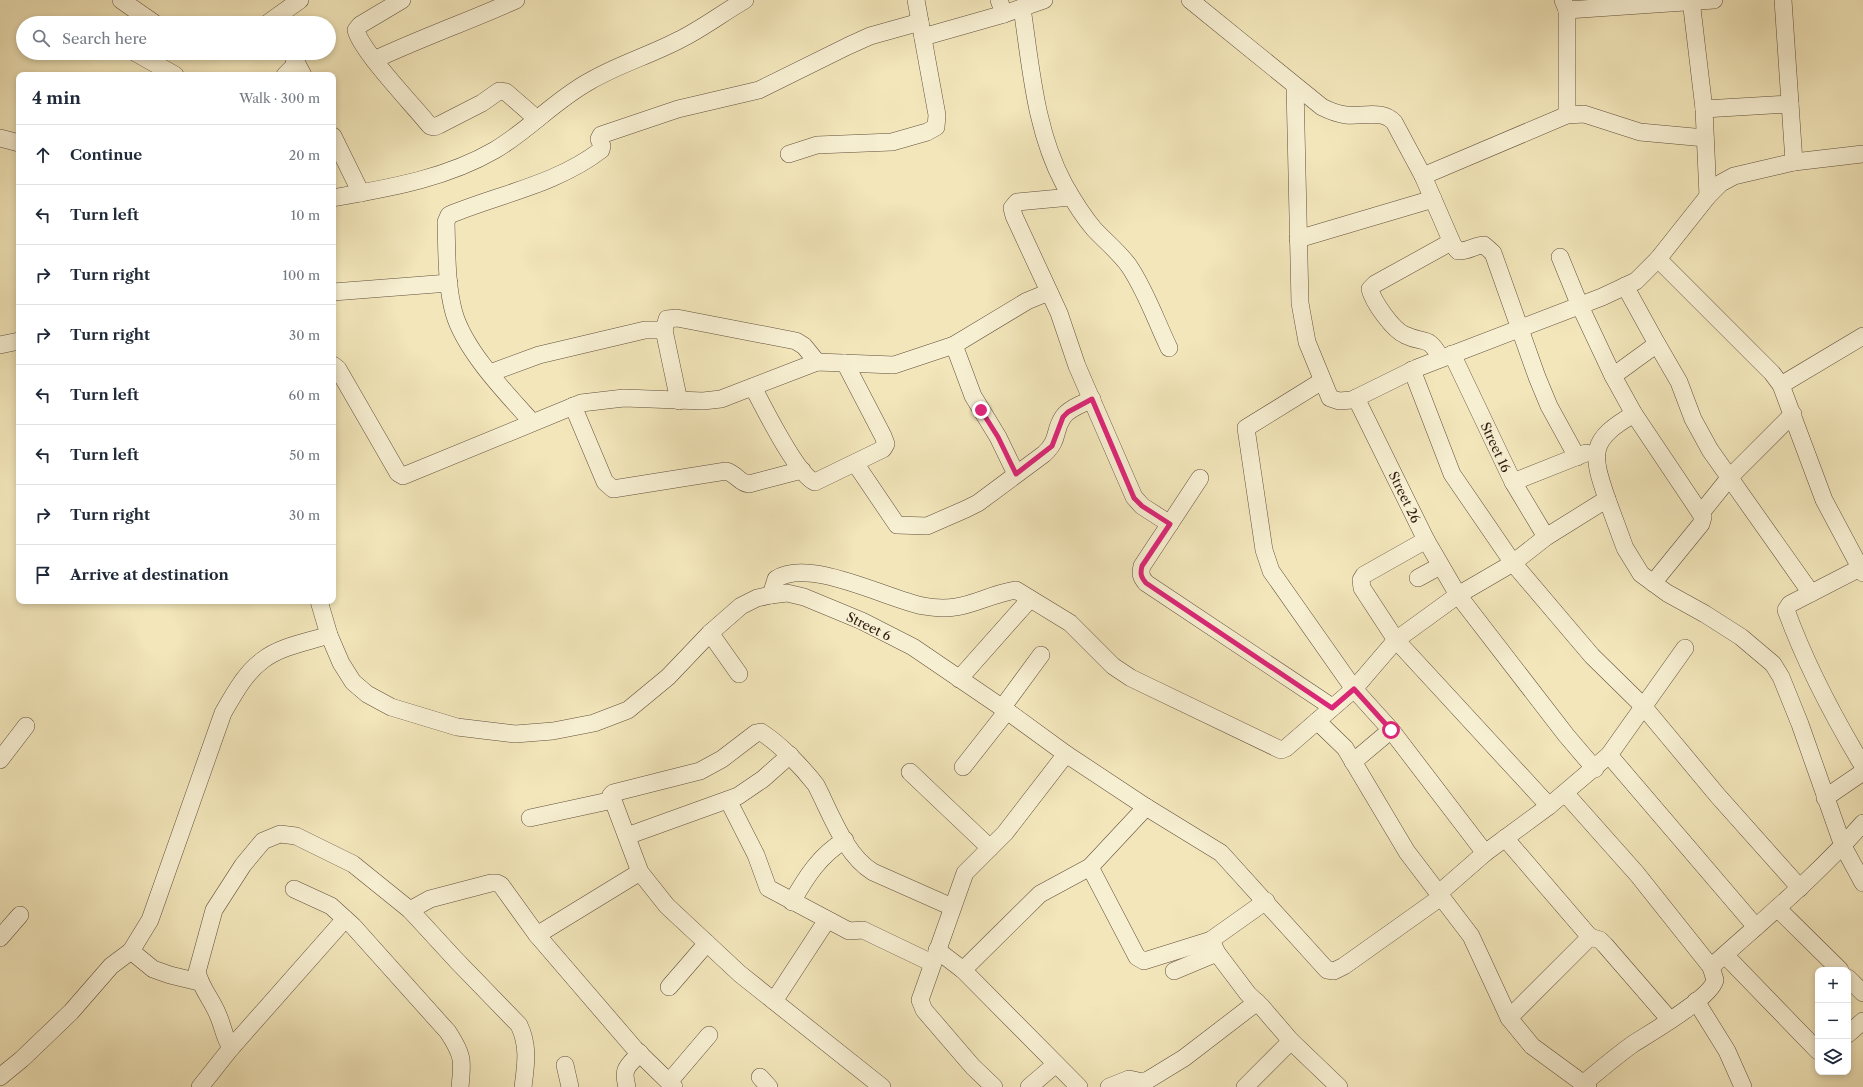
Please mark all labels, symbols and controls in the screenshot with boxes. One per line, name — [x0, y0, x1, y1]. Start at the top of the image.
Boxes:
search box — [16, 16, 336, 60]
icon: search — [30, 27, 52, 49]
text: Search here — [62, 29, 147, 48]
text: 4 min — [32, 88, 81, 108]
text: Walk · 300 m — [239, 90, 320, 106]
icon: ahead — [32, 144, 54, 166]
text: Continue — [70, 145, 142, 164]
text: 20 m — [289, 147, 320, 163]
icon: left — [32, 204, 54, 226]
text: Turn left — [70, 205, 139, 224]
text: 10 m — [291, 207, 320, 223]
icon: right — [32, 264, 54, 286]
text: Turn right — [70, 265, 150, 284]
text: 100 m — [282, 267, 320, 283]
icon: right — [32, 324, 54, 346]
text: Turn right — [70, 325, 150, 344]
text: 30 m — [289, 327, 320, 343]
icon: left — [32, 384, 54, 406]
text: Turn left — [70, 385, 139, 404]
text: 60 m — [289, 387, 320, 403]
route end — [972, 401, 990, 419]
street label: Street 16 — [1477, 419, 1515, 475]
icon: left — [32, 444, 54, 466]
text: Turn left — [70, 445, 139, 464]
text: 50 m — [289, 447, 320, 463]
street label: Street 26 — [1386, 469, 1424, 526]
icon: right — [32, 504, 54, 526]
text: Turn right — [70, 505, 150, 524]
text: 30 m — [289, 507, 320, 523]
icon: arrive — [32, 564, 54, 586]
text: Arrive at destination — [70, 565, 229, 584]
street label: Street 6 — [844, 608, 894, 644]
route start — [1382, 721, 1400, 739]
map controls — [1815, 967, 1851, 1075]
button: + — [1815, 967, 1851, 1003]
button: − — [1815, 1003, 1851, 1039]
button: layers — [1815, 1039, 1851, 1075]

